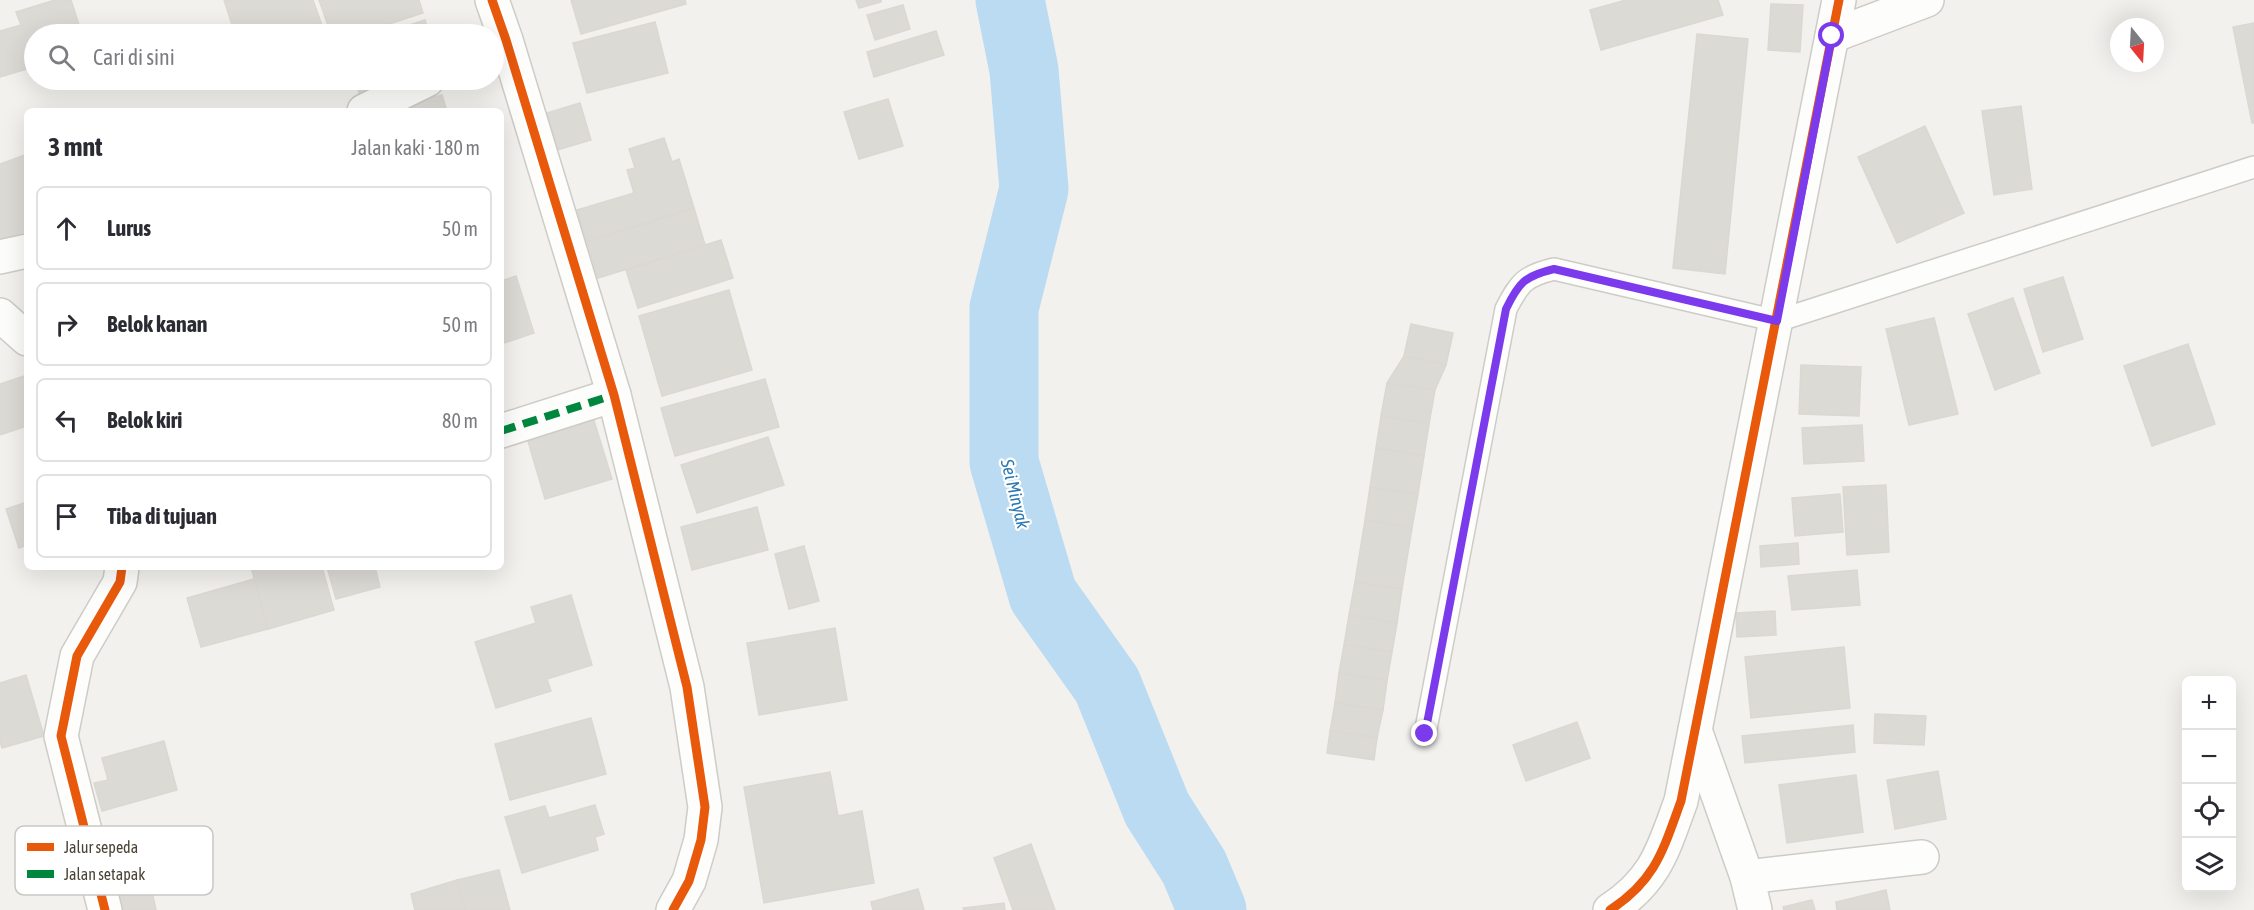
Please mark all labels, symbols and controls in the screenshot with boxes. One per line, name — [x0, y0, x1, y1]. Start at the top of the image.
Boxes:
north arrow — [2110, 18, 2164, 72]
route start — [1818, 22, 1844, 48]
search box — [24, 24, 504, 90]
icon: search — [45, 41, 78, 74]
text: Cari di sini — [93, 44, 175, 70]
text: 3 mnt — [48, 132, 103, 162]
text: Jalan kaki · 180 m — [351, 136, 480, 159]
icon: ahead — [50, 212, 83, 245]
text: Lurus — [107, 215, 151, 241]
text: 50 m — [442, 217, 478, 240]
icon: right — [50, 308, 83, 341]
text: Belok kanan — [107, 311, 208, 337]
text: 50 m — [442, 313, 478, 336]
icon: left — [50, 404, 83, 437]
text: Belok kiri — [107, 407, 182, 433]
text: 80 m — [442, 409, 478, 432]
water label: Sei Minyak — [996, 456, 1034, 532]
icon: arrive — [50, 500, 83, 533]
text: Tiba di tujuan — [107, 503, 217, 529]
map controls — [2182, 676, 2236, 892]
button: + — [2182, 676, 2236, 730]
route end — [1411, 720, 1437, 746]
button: − — [2182, 730, 2236, 784]
button: locate — [2182, 784, 2236, 838]
legend — [15, 826, 213, 895]
text: Jalur sepeda — [64, 838, 138, 857]
button: layers — [2182, 838, 2236, 892]
text: Jalan setapak — [64, 865, 145, 884]

